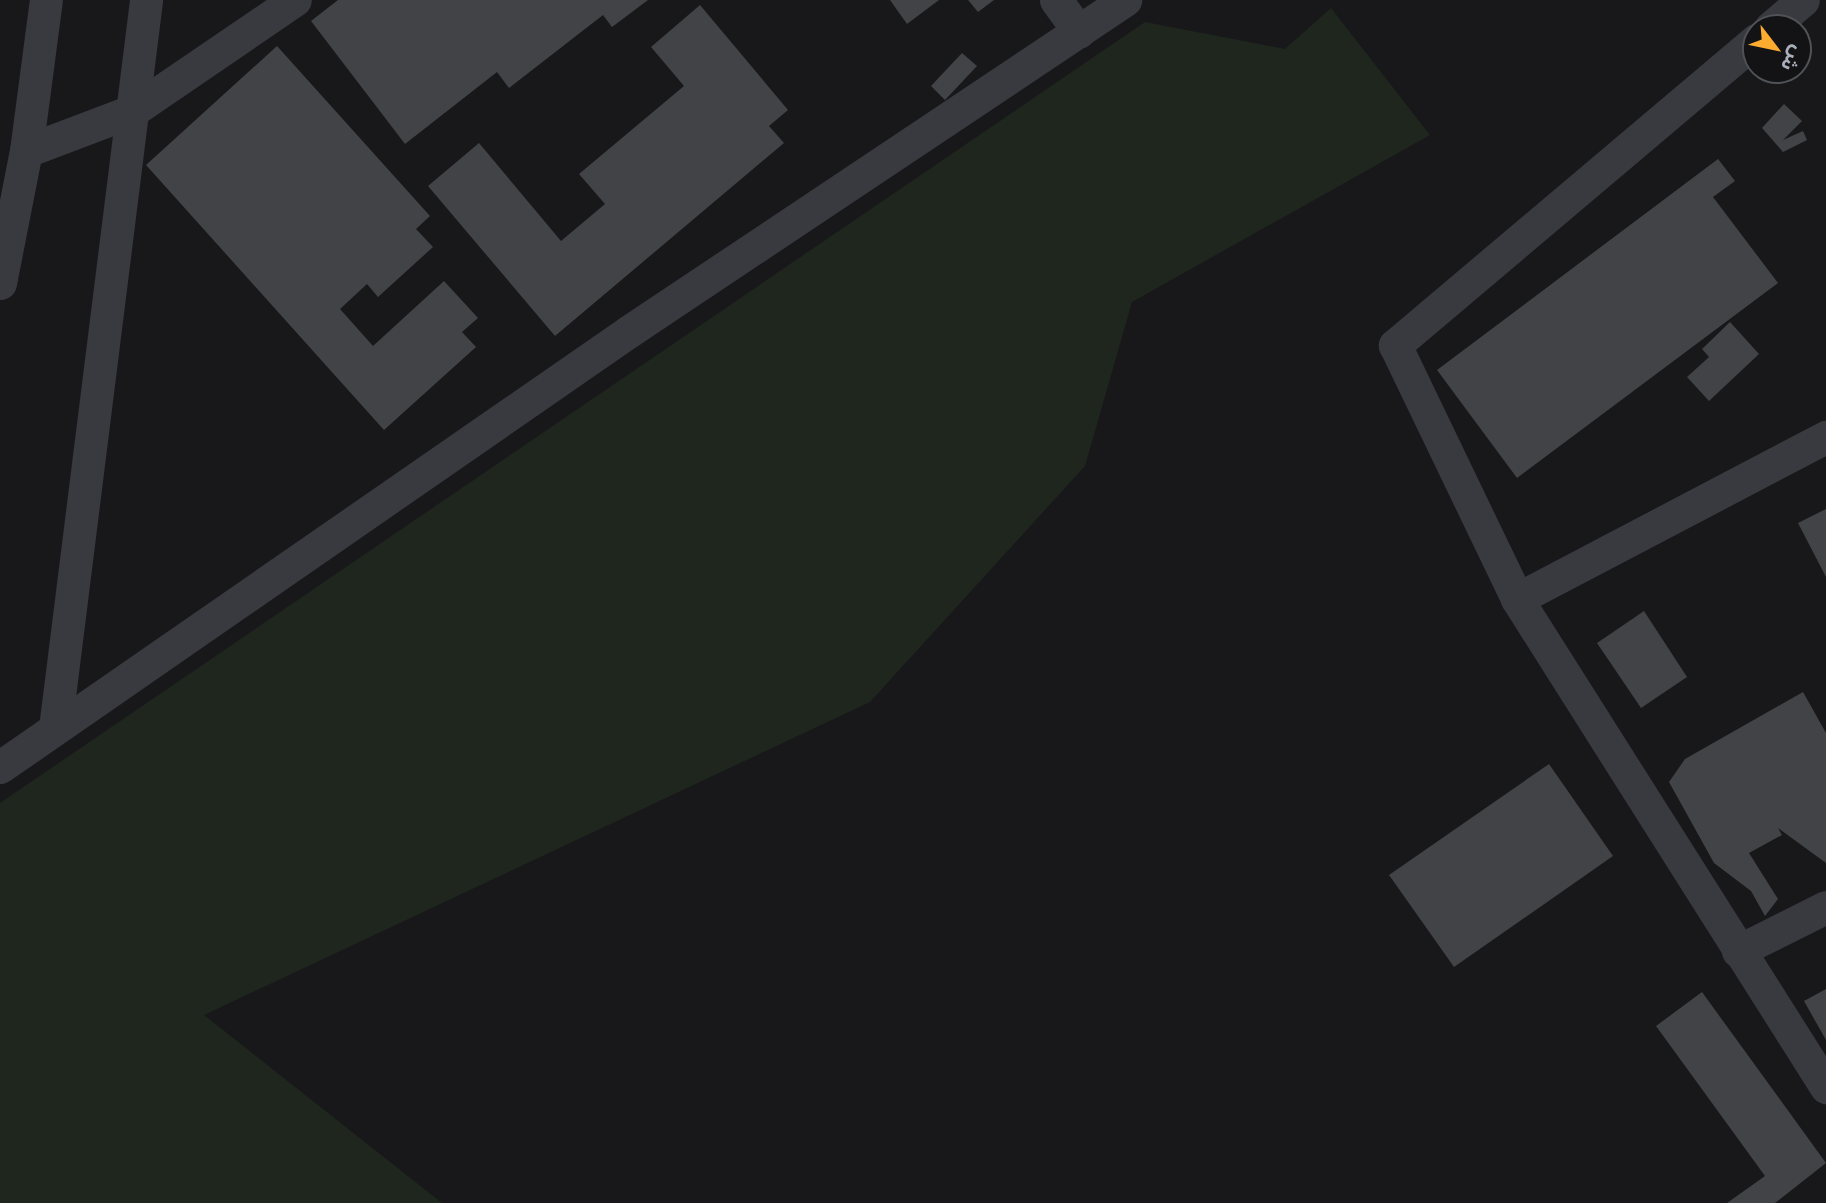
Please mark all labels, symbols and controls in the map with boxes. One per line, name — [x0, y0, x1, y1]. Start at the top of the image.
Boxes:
north arrow — [1742, 14, 1812, 84]
text: ش — [1775, 41, 1811, 77]

